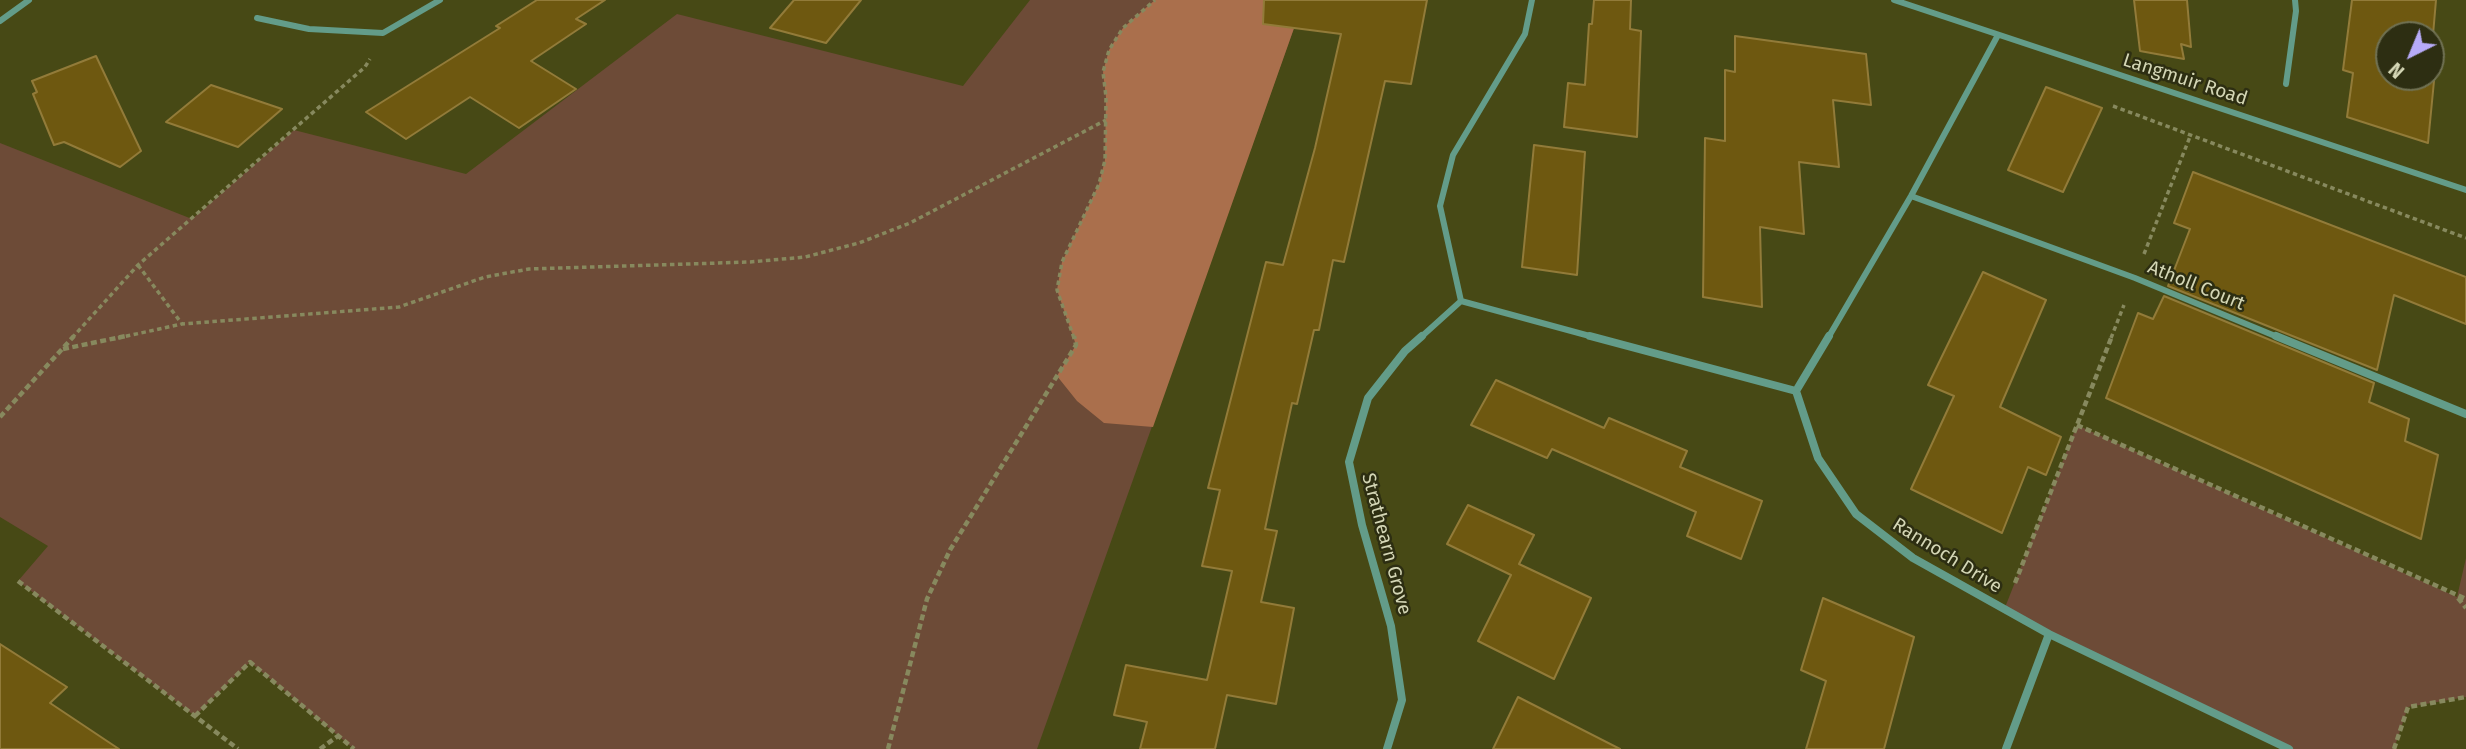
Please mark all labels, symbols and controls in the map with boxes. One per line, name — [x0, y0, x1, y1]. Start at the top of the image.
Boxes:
north arrow — [2375, 21, 2445, 91]
street label: Langmuir Road — [2120, 49, 2250, 111]
text: N — [2384, 58, 2409, 83]
street label: Atholl Court — [2144, 256, 2248, 316]
street label: Strathearn Grove — [1356, 471, 1416, 617]
street label: Rannoch Drive — [1888, 513, 2006, 599]

